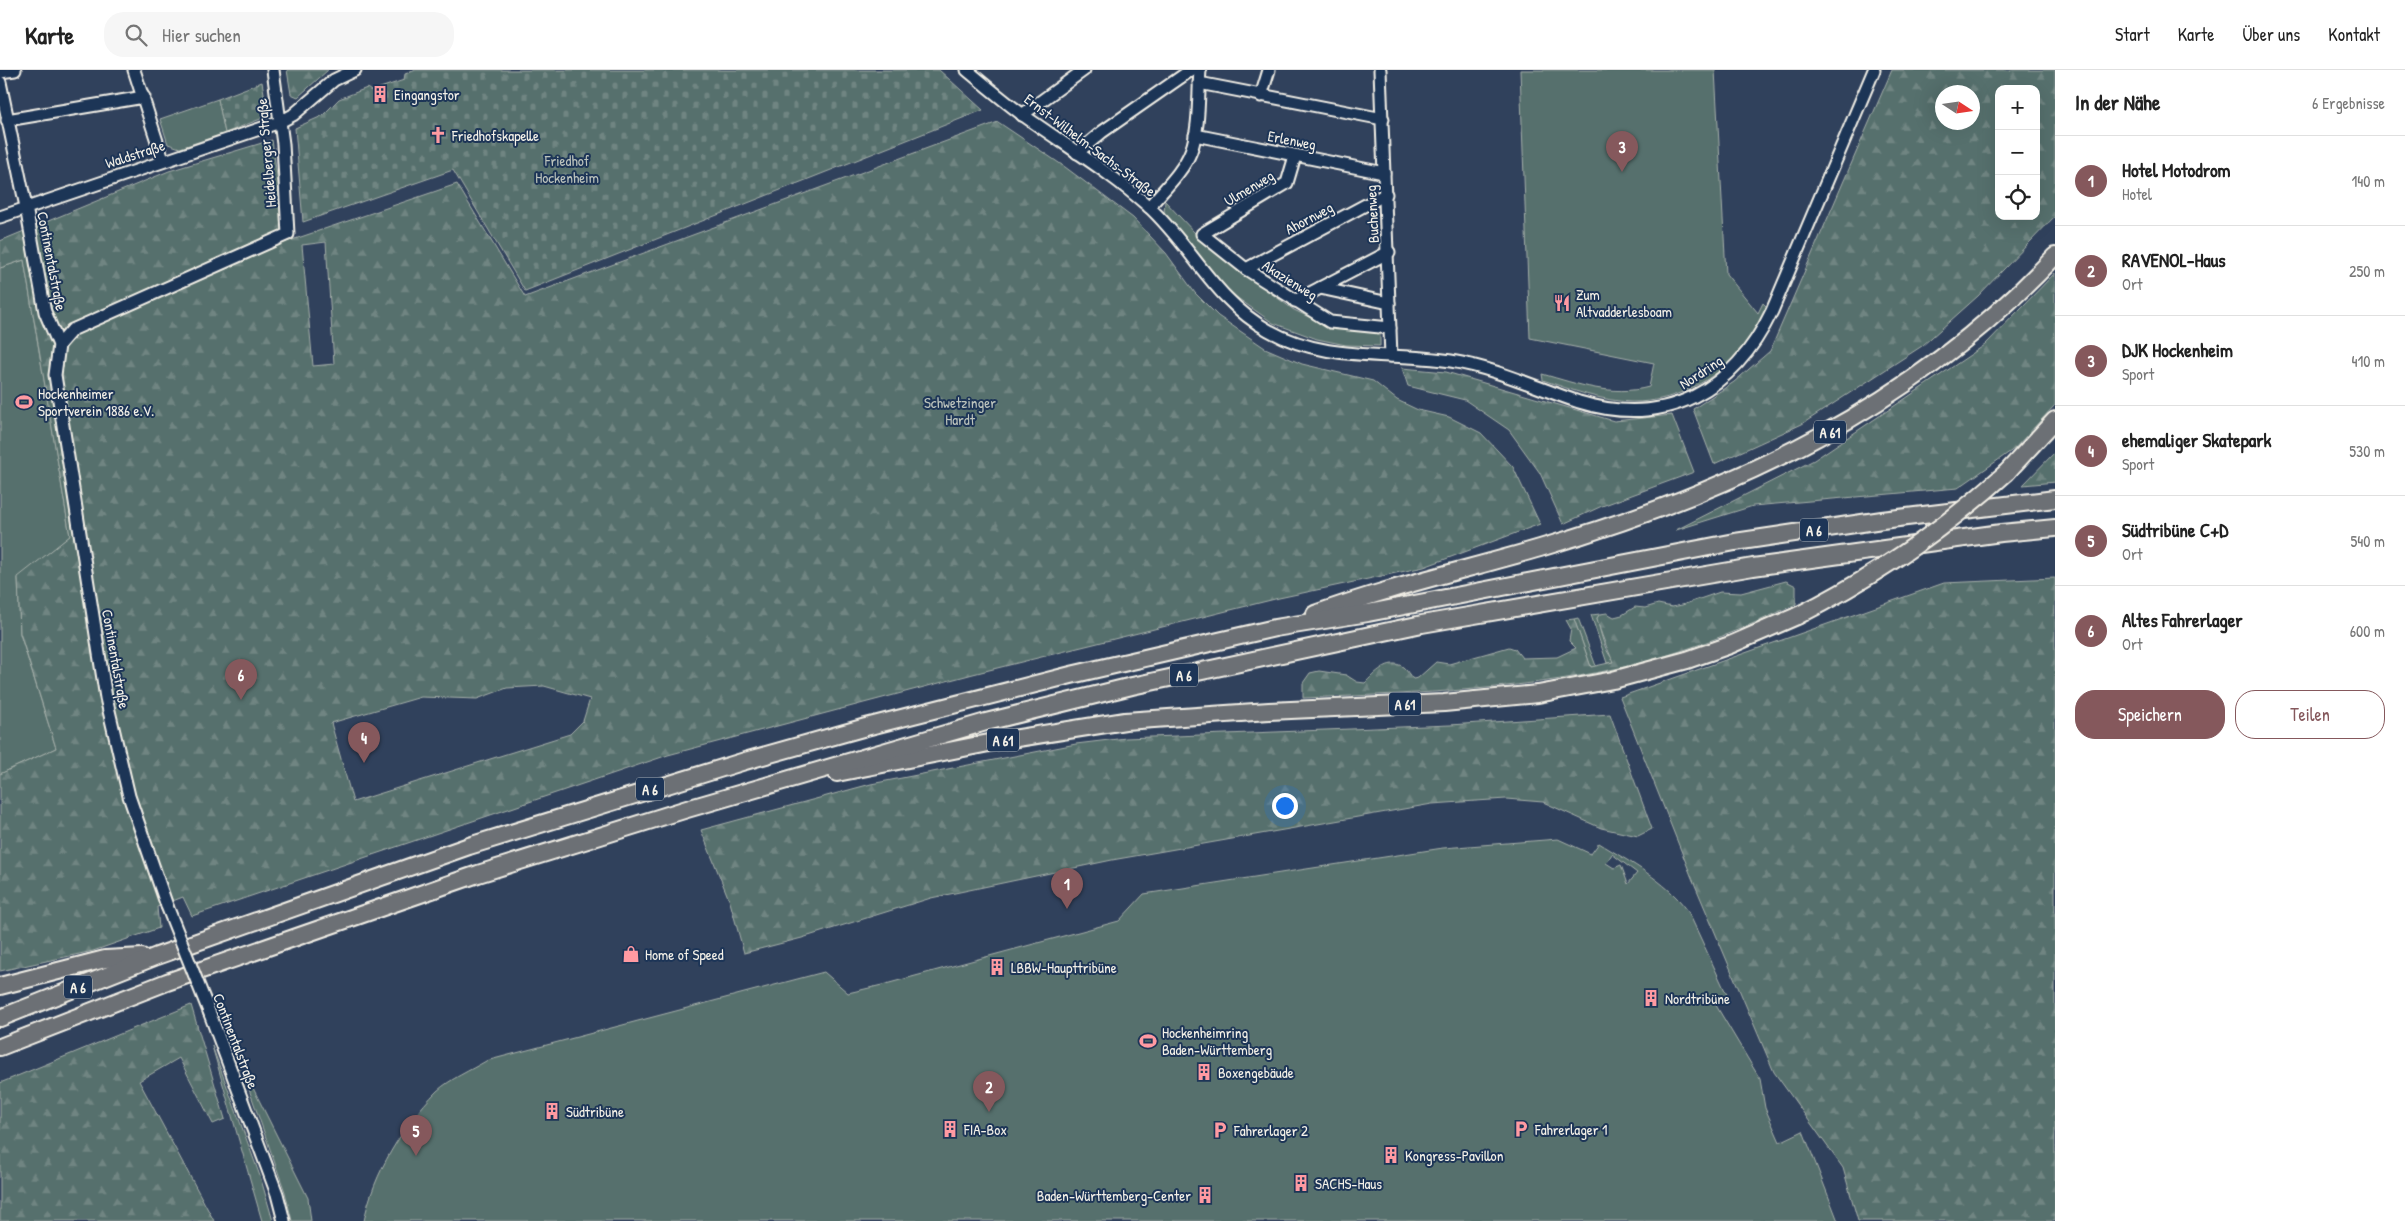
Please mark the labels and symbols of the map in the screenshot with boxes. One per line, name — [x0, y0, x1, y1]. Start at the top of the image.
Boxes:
building icon: Eingangstor — [370, 84, 390, 104]
place label: Eingangstor — [394, 84, 460, 105]
north arrow — [1935, 85, 1980, 130]
street label: Ernst-Wilhelm-Sachs-Straße — [1020, 89, 1160, 201]
street label: Heidelberger Straße — [251, 97, 281, 208]
church icon: Friedhofskapelle — [428, 125, 448, 145]
place label: Friedhofskapelle — [451, 125, 539, 146]
street label: Erlenweg — [1266, 125, 1318, 155]
pin: 3 — [1606, 131, 1638, 172]
street label: Waldstraße — [103, 135, 167, 173]
park label: Friedhof Hockenheim — [535, 150, 599, 188]
street label: Ulmenweg — [1220, 165, 1278, 211]
street label: Buchenweg — [1360, 184, 1384, 244]
street label: Ahornweg — [1281, 196, 1337, 239]
street label: Continentalstraße — [32, 210, 72, 312]
street label: Akazienweg — [1258, 255, 1322, 305]
place label: Zum Altvadderlesboam — [1576, 284, 1672, 322]
restaurant icon: Zum Altvadderlesboam — [1552, 293, 1572, 313]
street label: Nordring — [1675, 350, 1727, 394]
place label: Hockenheimer Sportverein 1886 e.V. — [38, 383, 154, 421]
sports icon: Hockenheimer Sportverein 1886 e.V. — [14, 392, 34, 412]
park label: Schwetzinger Hardt — [924, 392, 996, 430]
road number: A 61 — [1814, 421, 1846, 444]
road number: A 6 — [1800, 518, 1828, 542]
street label: Continentalstraße — [97, 608, 135, 710]
pin: 6 — [225, 659, 257, 700]
road number: A 6 — [1170, 664, 1198, 686]
road number: A 61 — [1389, 692, 1421, 716]
pin: 4 — [348, 722, 380, 763]
road number: A 61 — [987, 728, 1019, 752]
road number: A 6 — [636, 778, 664, 801]
your location — [1272, 793, 1298, 819]
pin: 1 — [1051, 868, 1083, 909]
shop icon: Home of Speed — [621, 944, 641, 964]
place label: Home of Speed — [645, 944, 724, 965]
building icon: LBBW-Haupttribüne — [987, 957, 1007, 977]
place label: LBBW-Haupttribüne — [1011, 957, 1117, 978]
road number: A 6 — [64, 976, 92, 999]
building icon: Nordtribüne — [1641, 988, 1661, 1008]
place label: Nordtribüne — [1665, 988, 1730, 1009]
street label: Continentalstraße — [208, 990, 264, 1092]
place label: Hockenheimring Baden-Württemberg — [1162, 1022, 1273, 1060]
sports icon: Hockenheimring Baden-Württemberg — [1138, 1031, 1158, 1051]
building icon: Boxengebäude — [1194, 1062, 1214, 1082]
place label: Boxengebäude — [1218, 1062, 1294, 1083]
pin: 2 — [973, 1071, 1005, 1112]
building icon: Südtribüne — [542, 1101, 562, 1121]
place label: Südtribüne — [566, 1101, 624, 1122]
pin: 5 — [400, 1115, 432, 1156]
building icon: FIA-Box — [940, 1119, 960, 1139]
place label: FIA-Box — [963, 1119, 1007, 1140]
parking icon: Fahrerlager 1 — [1511, 1119, 1531, 1139]
place label: Fahrerlager 1 — [1534, 1119, 1608, 1140]
parking icon: Fahrerlager 2 — [1210, 1120, 1230, 1140]
place label: Fahrerlager 2 — [1233, 1120, 1308, 1141]
building icon: Kongress-Pavillon — [1381, 1145, 1401, 1165]
place label: Kongress-Pavillon — [1405, 1145, 1504, 1166]
building icon: SACHS-Haus — [1291, 1173, 1311, 1193]
place label: SACHS-Haus — [1315, 1173, 1382, 1194]
place label: Baden-Württemberg-Center — [1037, 1185, 1191, 1206]
building icon: Baden-Württemberg-Center — [1195, 1185, 1215, 1205]

